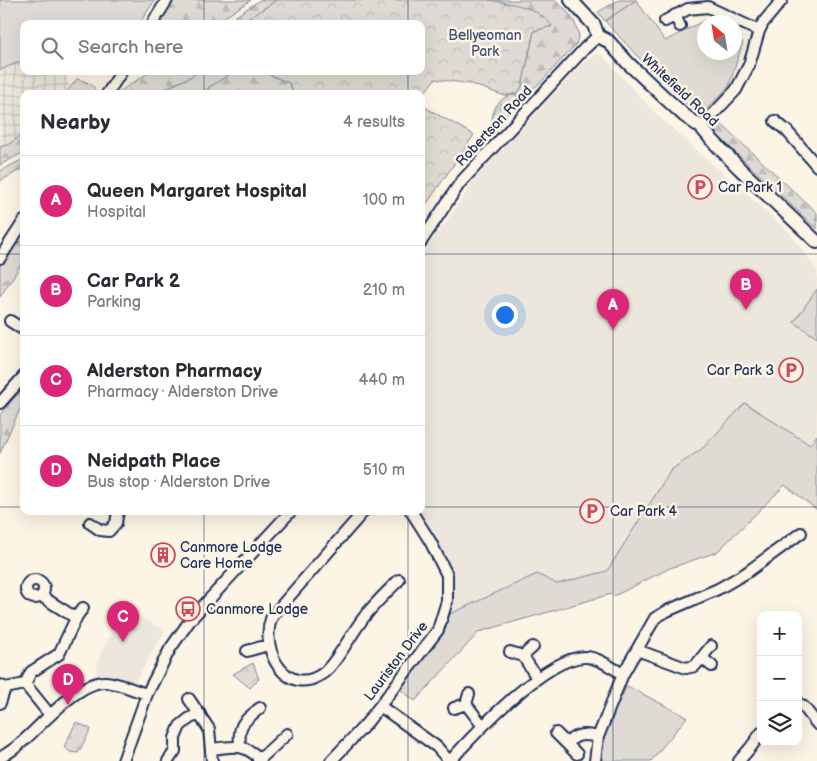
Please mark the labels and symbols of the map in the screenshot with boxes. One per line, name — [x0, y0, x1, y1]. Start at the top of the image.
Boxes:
north arrow — [697, 15, 742, 60]
park label: Bellyeoman Park — [448, 27, 522, 60]
street label: Whitefield Road — [638, 50, 722, 130]
street label: Robertson Road — [452, 82, 536, 170]
parking icon: Car Park 1 — [687, 174, 713, 200]
place label: Car Park 1 — [718, 179, 782, 196]
pin: B — [730, 269, 762, 310]
pin: A — [597, 289, 629, 330]
your location — [492, 302, 518, 328]
parking icon: Car Park 3 — [778, 357, 804, 383]
place label: Car Park 3 — [707, 362, 774, 379]
parking icon: Car Park 4 — [579, 498, 605, 524]
place label: Car Park 4 — [610, 503, 678, 520]
place label: Canmore Lodge Care Home — [180, 539, 282, 572]
building icon: Canmore Lodge Care Home — [150, 542, 176, 568]
bus stop icon: Canmore Lodge — [175, 596, 201, 622]
pin: C — [107, 601, 139, 642]
place label: Canmore Lodge — [206, 601, 308, 618]
street label: Lauriston Drive — [361, 618, 431, 704]
pin: D — [52, 664, 84, 705]

